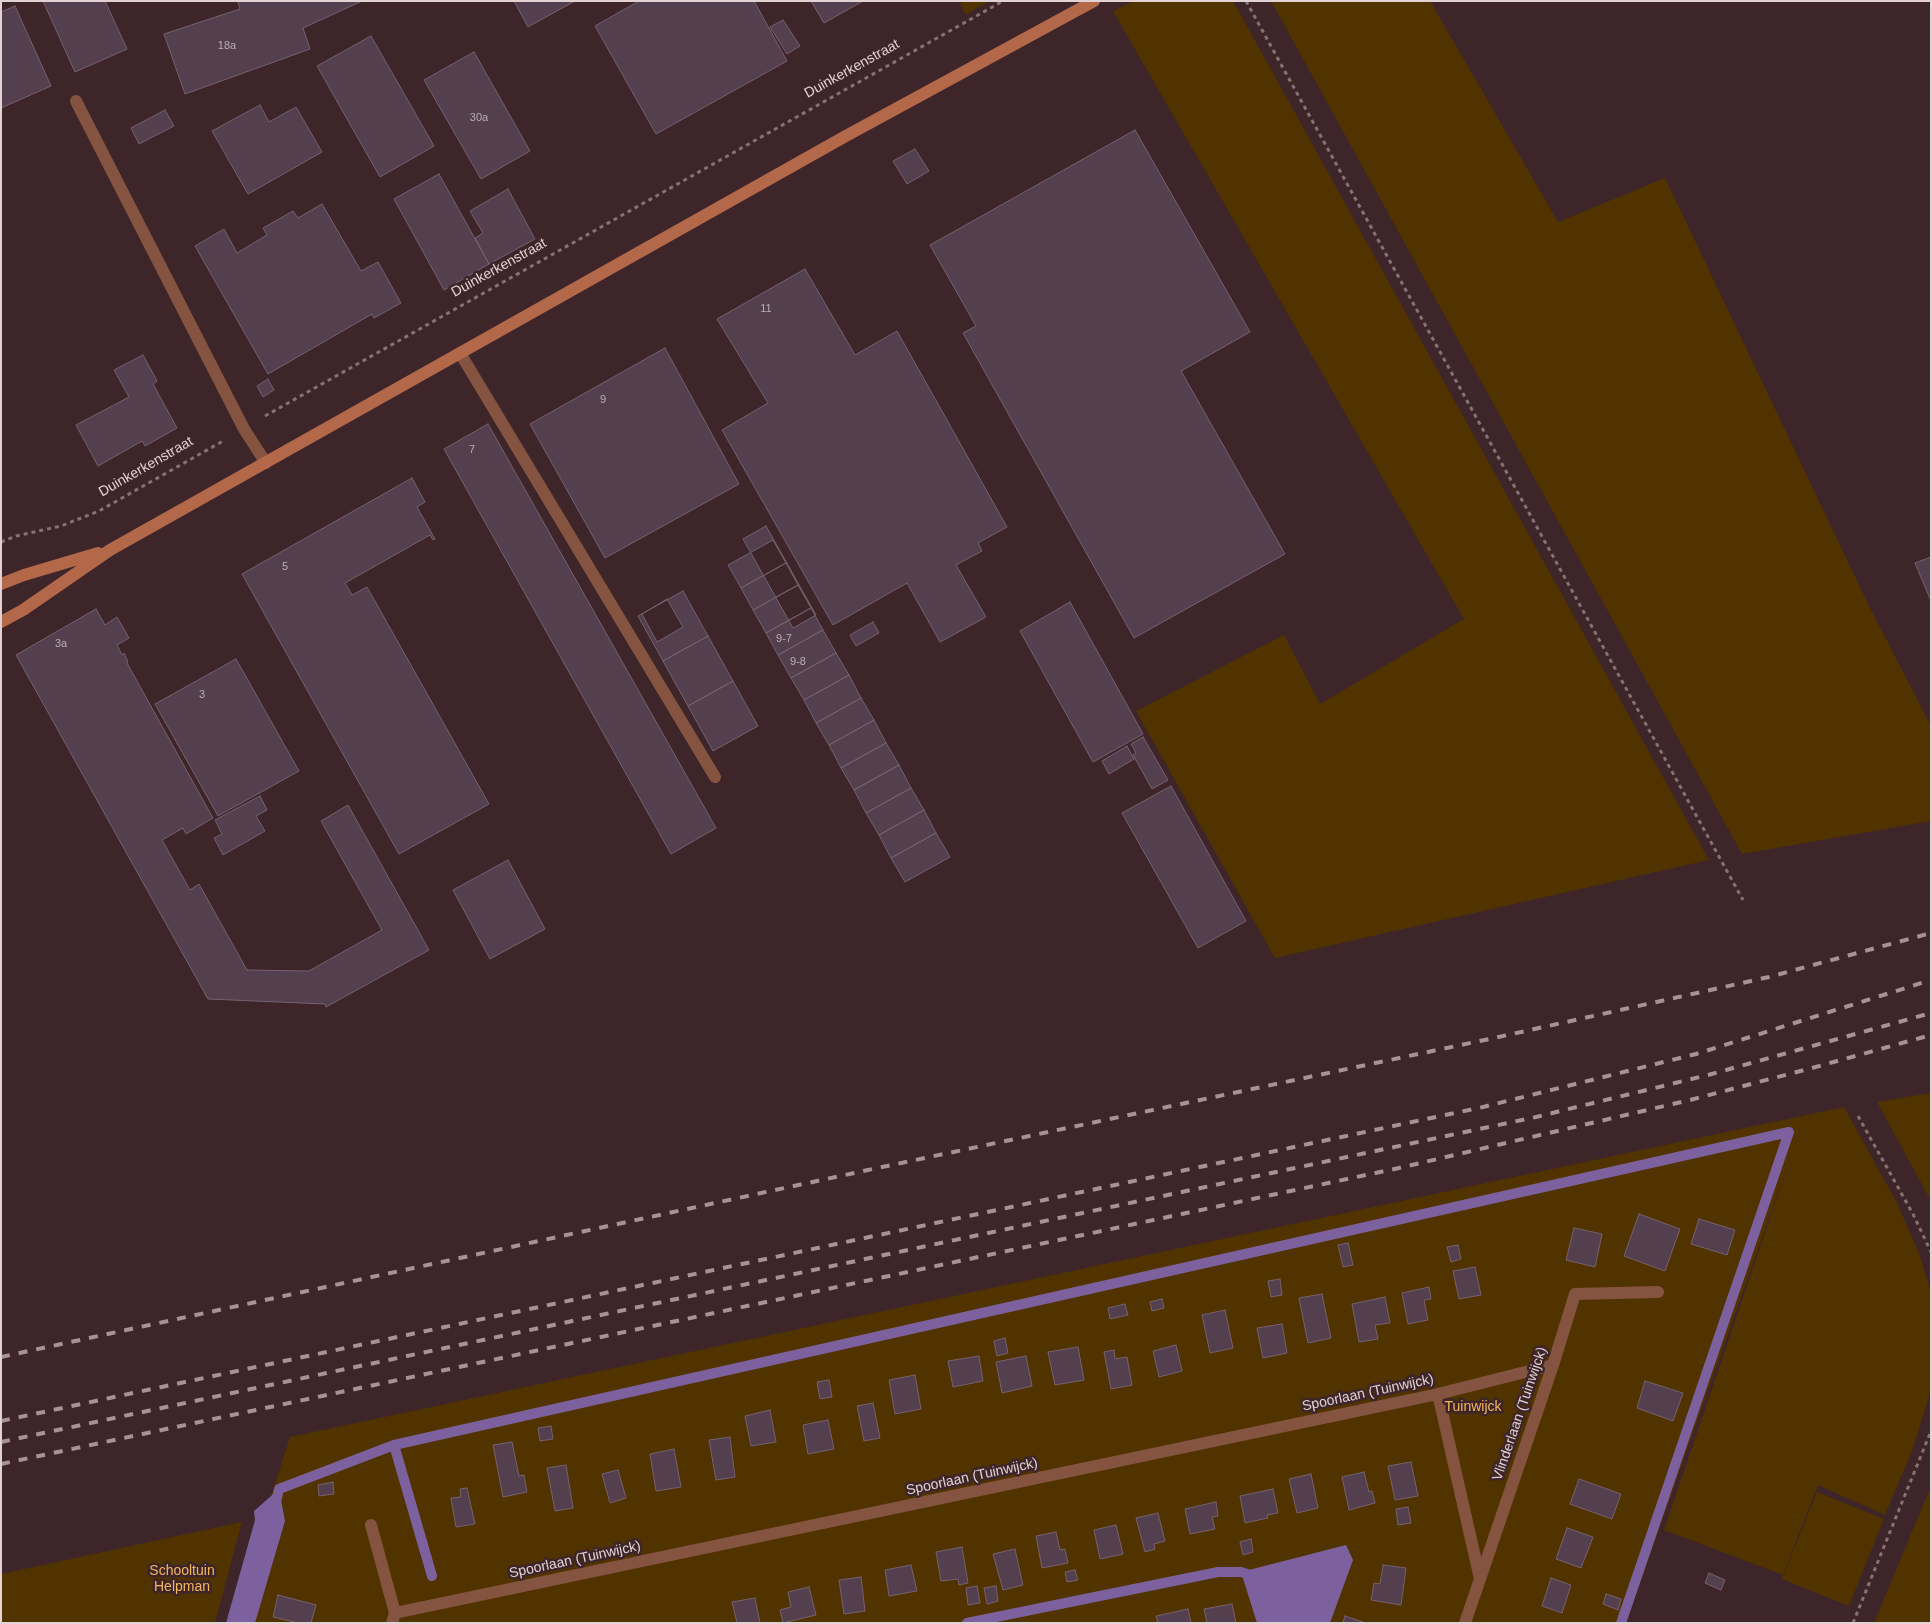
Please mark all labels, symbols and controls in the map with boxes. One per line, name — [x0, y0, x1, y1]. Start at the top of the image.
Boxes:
street label: Duinkerkenstraat — [802, 36, 902, 102]
house number: 18a — [218, 39, 236, 53]
house number: 30a — [470, 111, 488, 125]
street label: Duinkerkenstraat — [449, 235, 549, 301]
house number: 11 — [760, 302, 772, 316]
house number: 9 — [600, 393, 606, 407]
street label: Duinkerkenstraat — [96, 433, 196, 501]
house number: 7 — [469, 443, 475, 457]
house number: 5 — [282, 560, 288, 574]
house number: 9-7 — [776, 632, 792, 646]
house number: 3a — [55, 637, 67, 651]
house number: 9-8 — [790, 655, 806, 669]
house number: 3 — [199, 688, 205, 702]
street label: Vlinderlaan (Tuinwijck) — [1489, 1345, 1551, 1483]
street label: Spoorlaan (Tuinwijck) — [1301, 1371, 1435, 1415]
park label: Tuinwijck — [1444, 1399, 1502, 1415]
street label: Spoorlaan (Tuinwijck) — [905, 1455, 1039, 1499]
street label: Spoorlaan (Tuinwijck) — [508, 1538, 642, 1582]
park label: Schooltuin Helpman — [149, 1563, 215, 1595]

